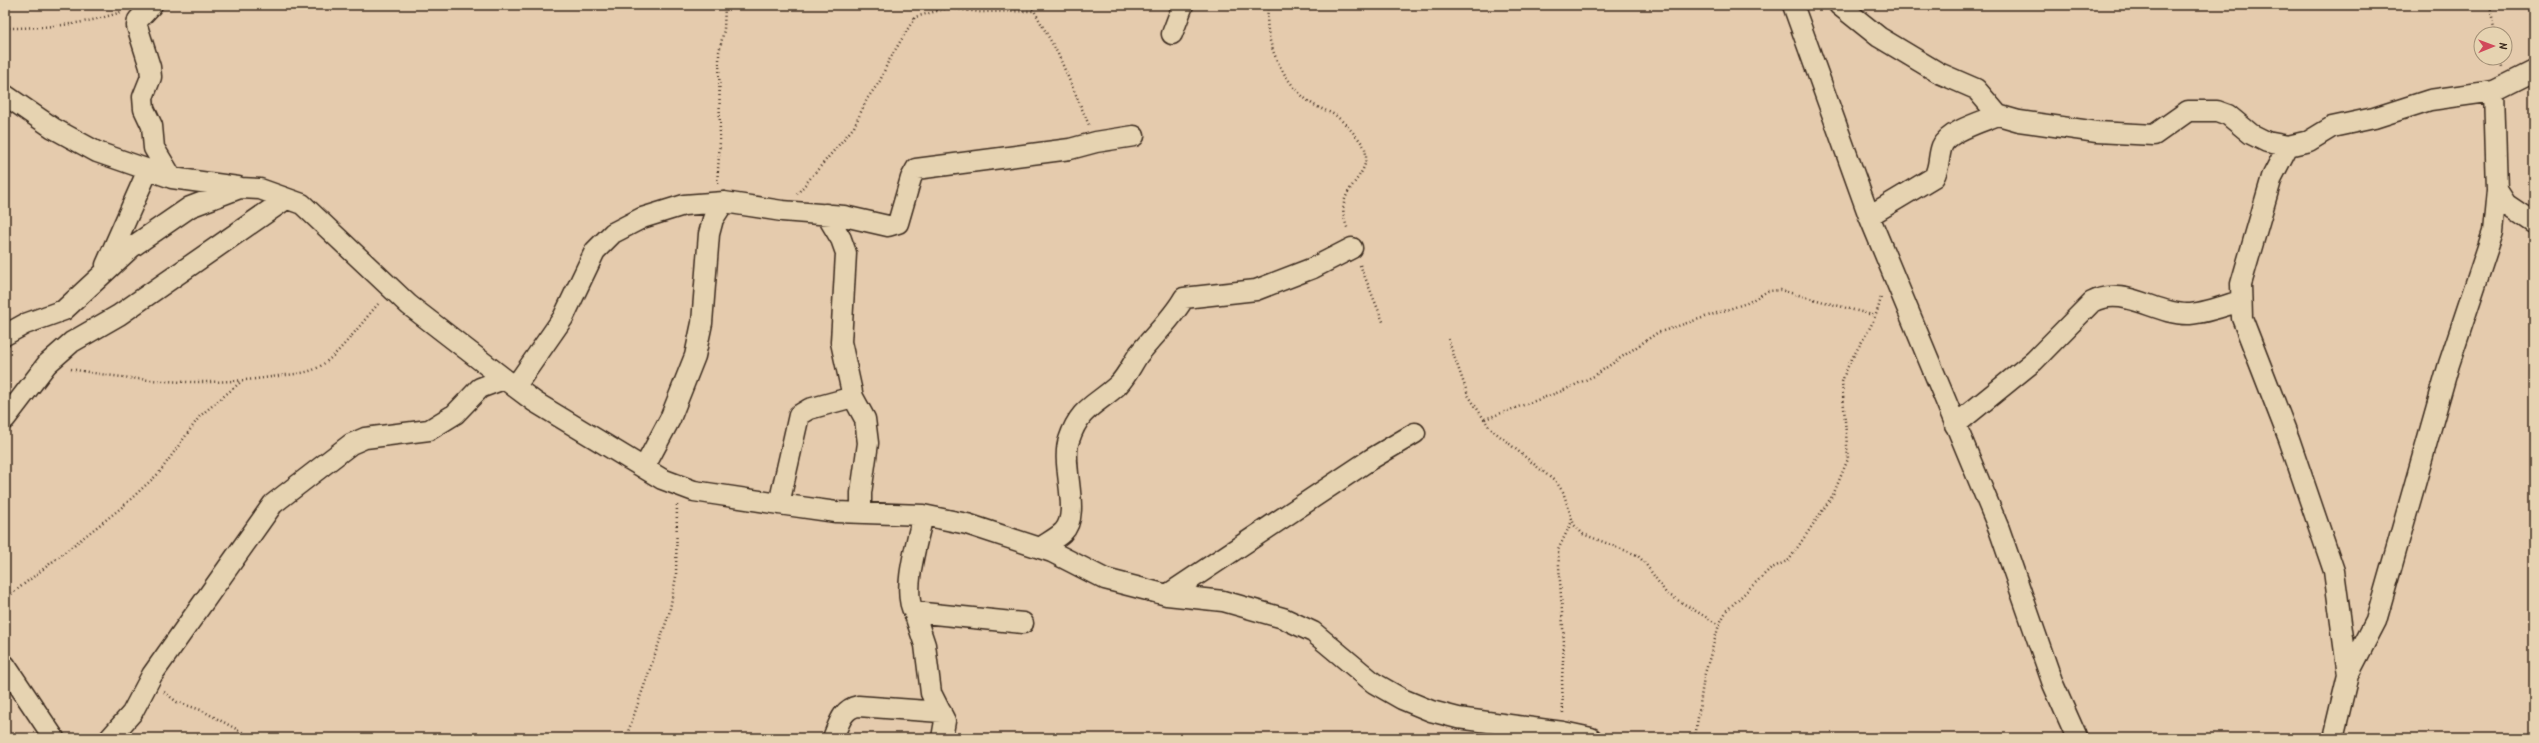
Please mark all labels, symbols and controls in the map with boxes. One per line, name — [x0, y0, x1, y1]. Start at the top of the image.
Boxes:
north arrow — [2473, 26, 2513, 66]
text: N — [2493, 42, 2511, 50]

